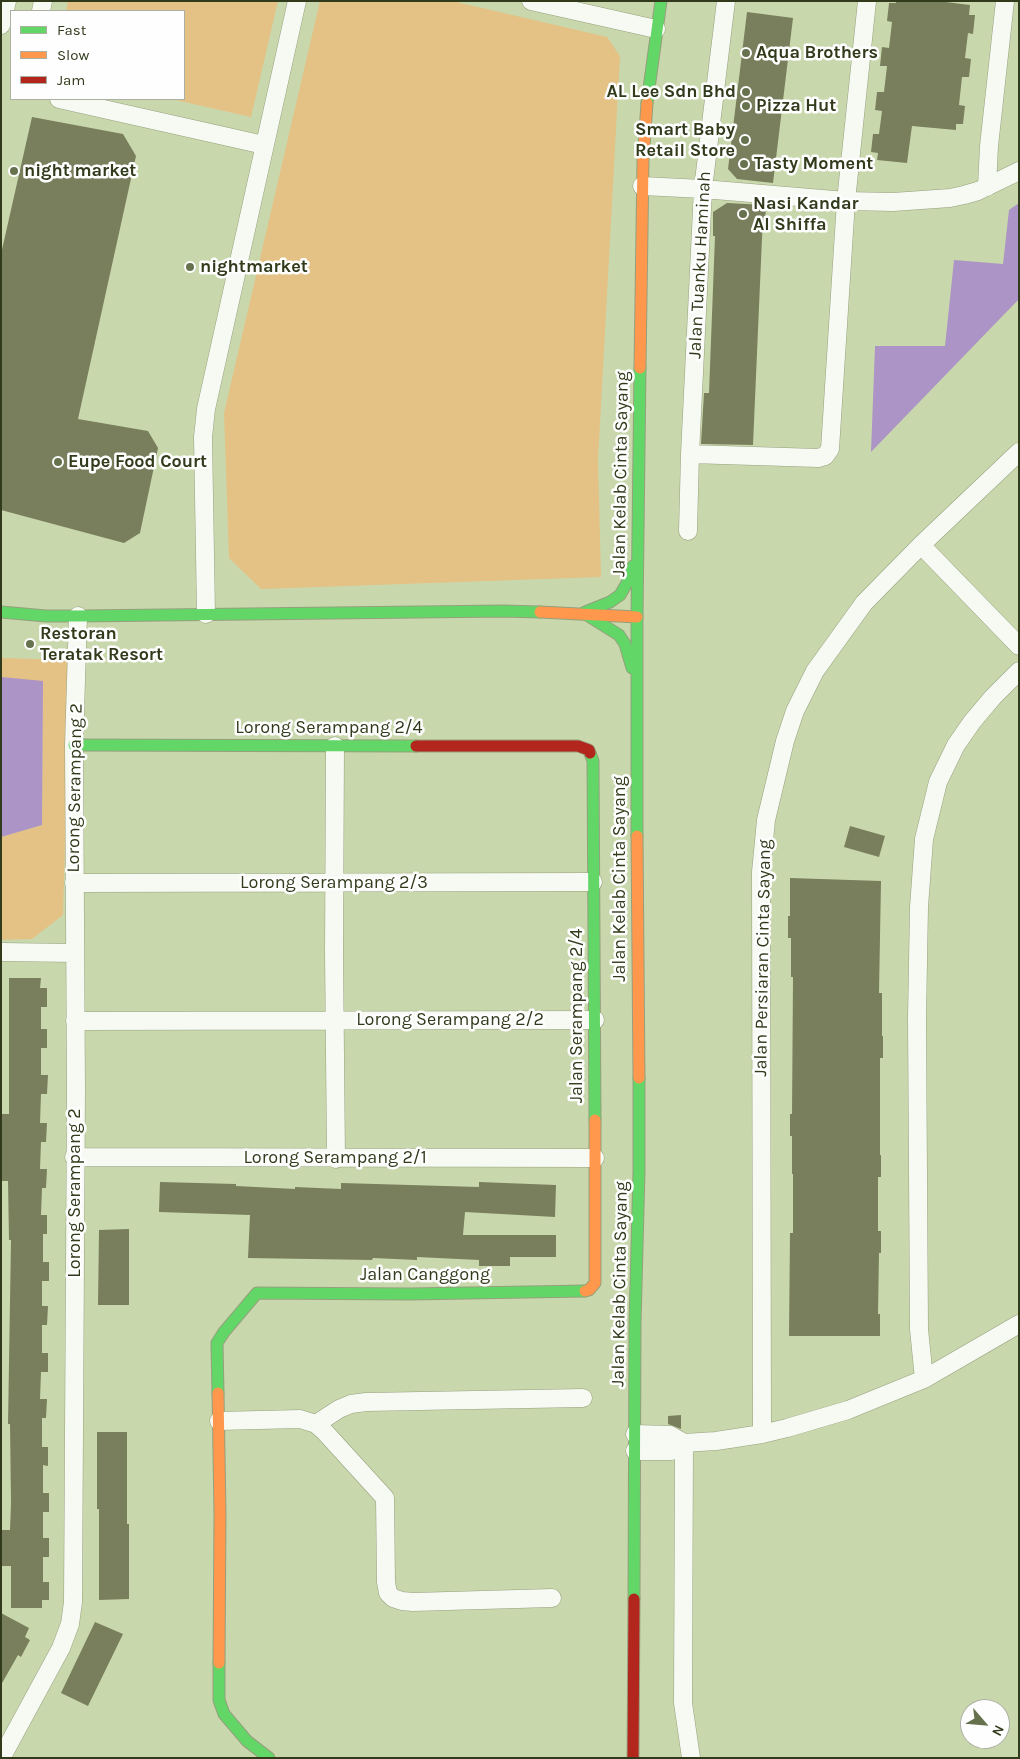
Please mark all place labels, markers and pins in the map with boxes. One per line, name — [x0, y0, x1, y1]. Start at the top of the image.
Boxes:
place label: Aqua Brothers — [756, 42, 878, 64]
marker: Aqua Brothers — [740, 47, 752, 59]
place label: AL Lee Sdn Bhd — [607, 81, 736, 103]
marker: AL Lee Sdn Bhd — [740, 86, 752, 98]
place label: Pizza Hut — [756, 95, 836, 117]
marker: Pizza Hut — [740, 100, 752, 112]
place label: Smart Baby Retail Store — [635, 119, 735, 162]
marker: Smart Baby Retail Store — [739, 134, 751, 146]
place label: Tasty Moment — [754, 153, 873, 175]
marker: Tasty Moment — [738, 158, 750, 170]
place label: night market — [24, 160, 136, 182]
marker: night market — [8, 165, 20, 177]
place label: Nasi Kandar Al Shiffa — [753, 193, 859, 235]
marker: Nasi Kandar Al Shiffa — [737, 208, 749, 220]
place label: nightmarket — [200, 256, 308, 278]
marker: nightmarket — [184, 261, 196, 273]
place label: Eupe Food Court — [68, 451, 207, 473]
marker: Eupe Food Court — [52, 456, 64, 468]
place label: Restoran Teratak Resort — [40, 623, 163, 666]
marker: Restoran Teratak Resort — [24, 638, 36, 650]

